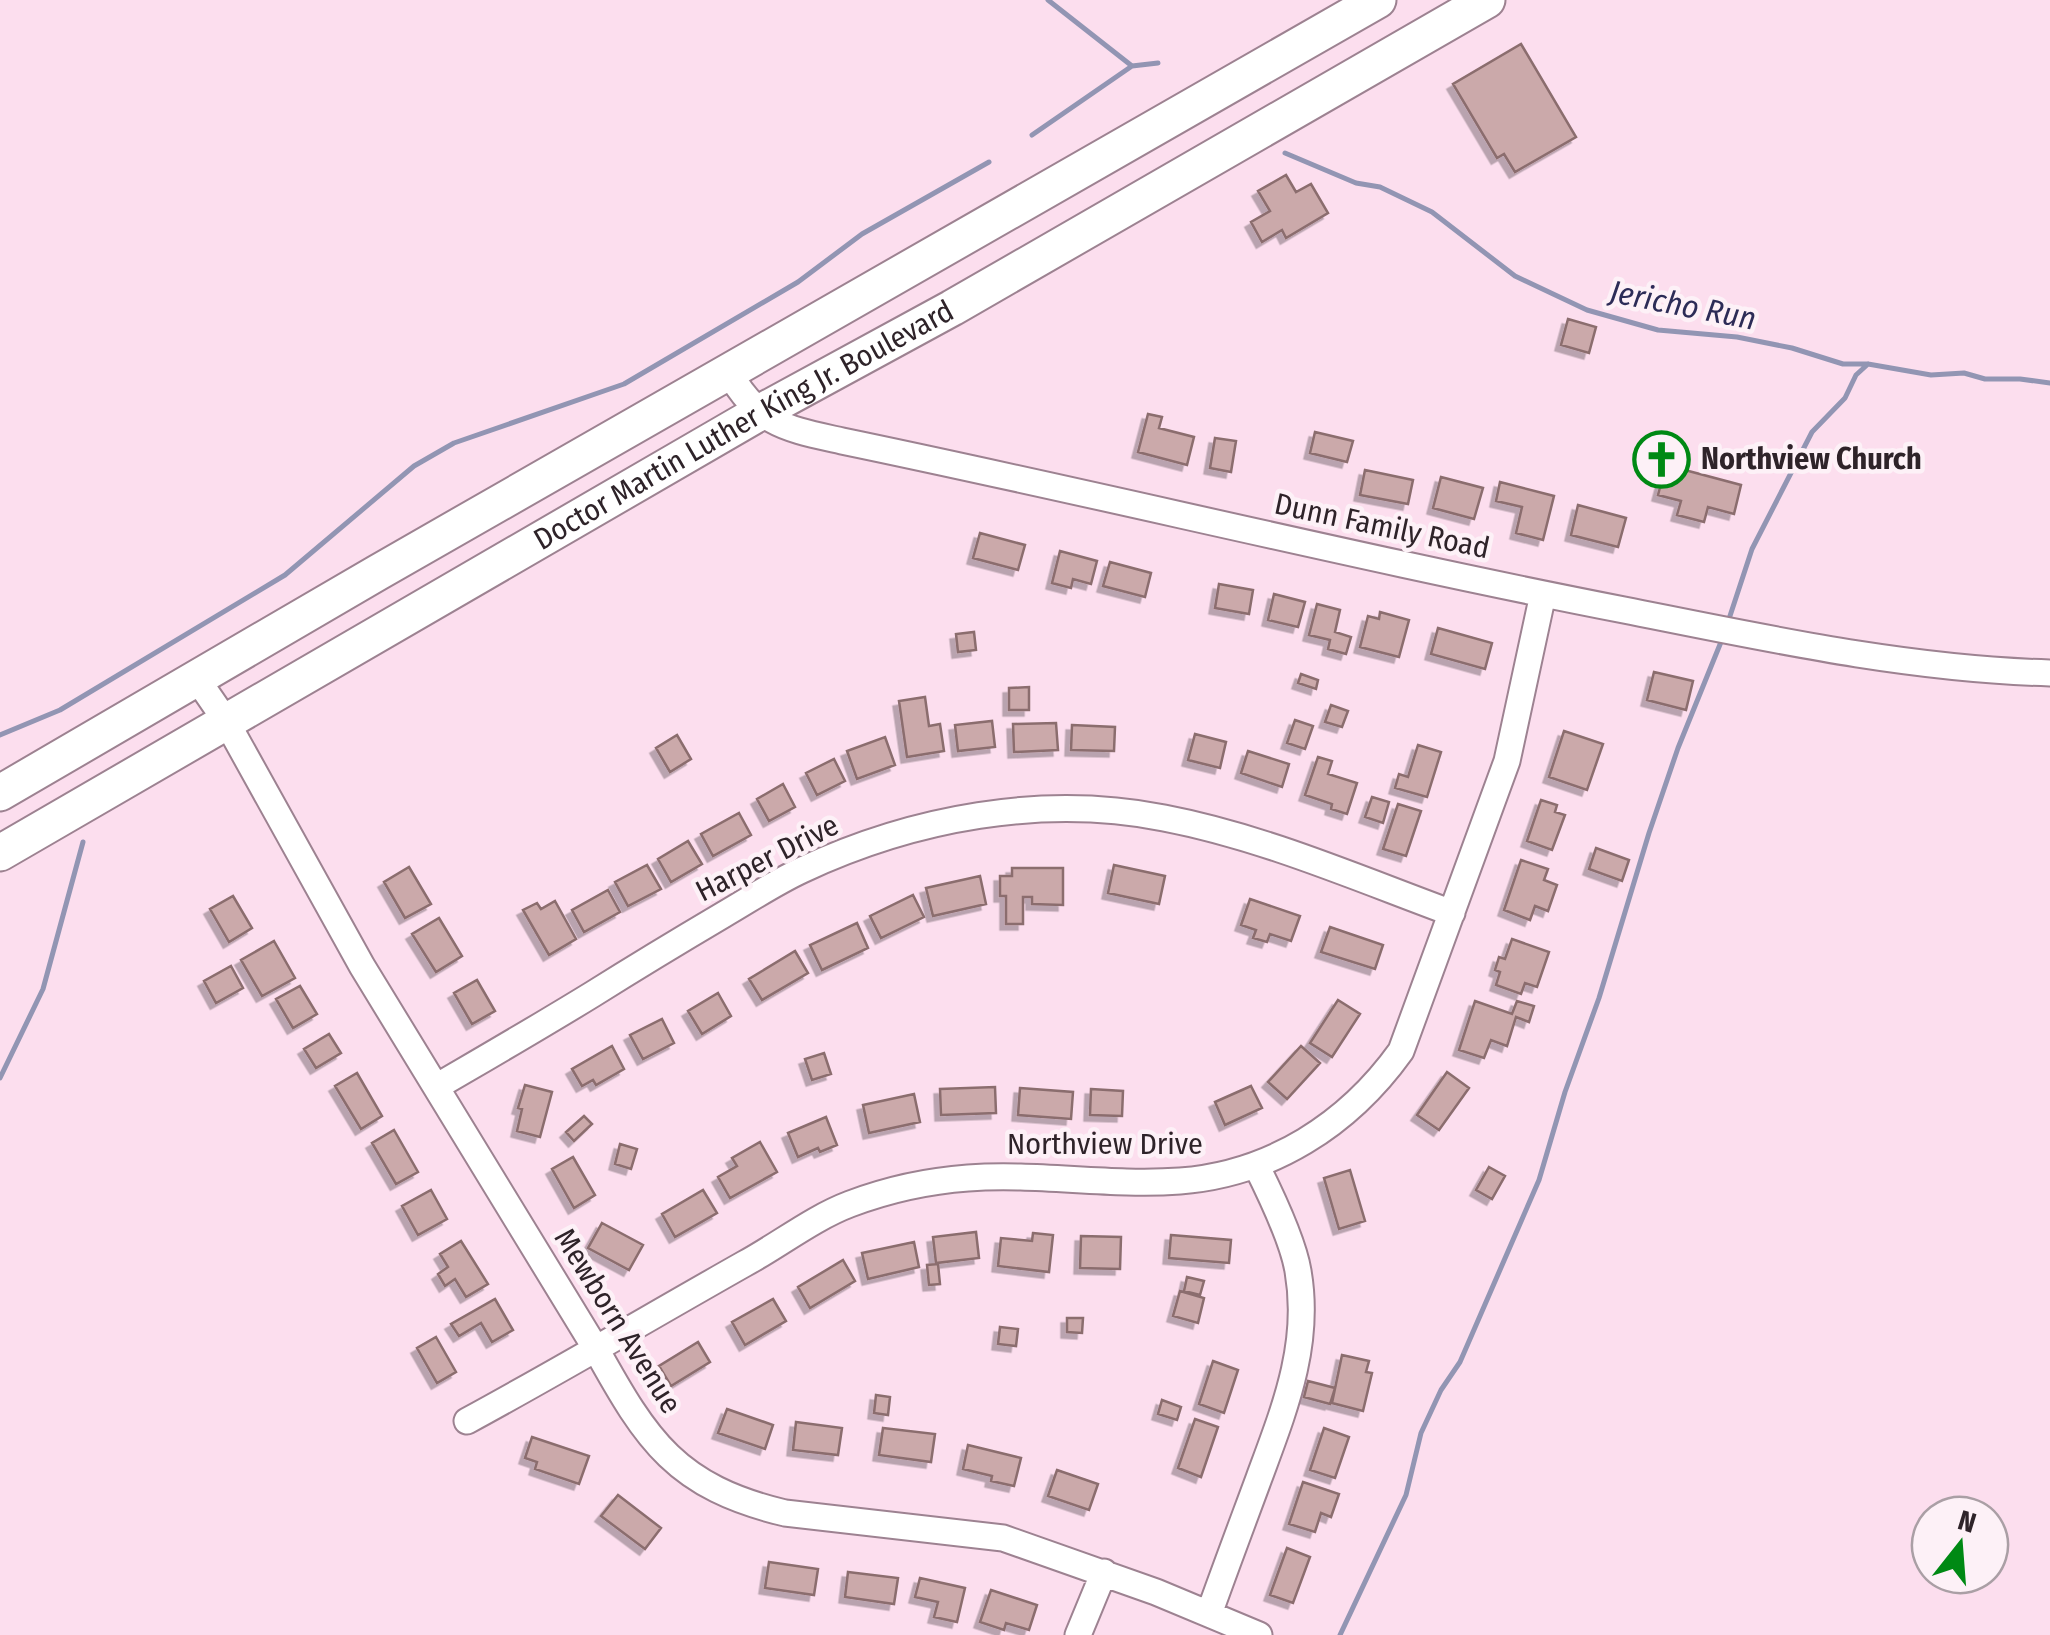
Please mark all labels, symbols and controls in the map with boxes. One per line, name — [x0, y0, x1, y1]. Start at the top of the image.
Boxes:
water label: Jericho Run — [1605, 272, 1759, 338]
street label: Doctor Martin Luther King Jr. Boulevard — [527, 293, 960, 558]
church icon: Northview Church — [1632, 429, 1692, 489]
place label: Northview Church — [1701, 441, 1922, 477]
street label: Dunn Family Road — [1271, 486, 1493, 566]
street label: Harper Drive — [690, 807, 844, 909]
street label: Northview Drive — [1007, 1126, 1203, 1162]
street label: Mewborn Avenue — [547, 1222, 689, 1420]
north arrow — [1910, 1495, 2010, 1595]
text: N — [1954, 1503, 1980, 1540]

